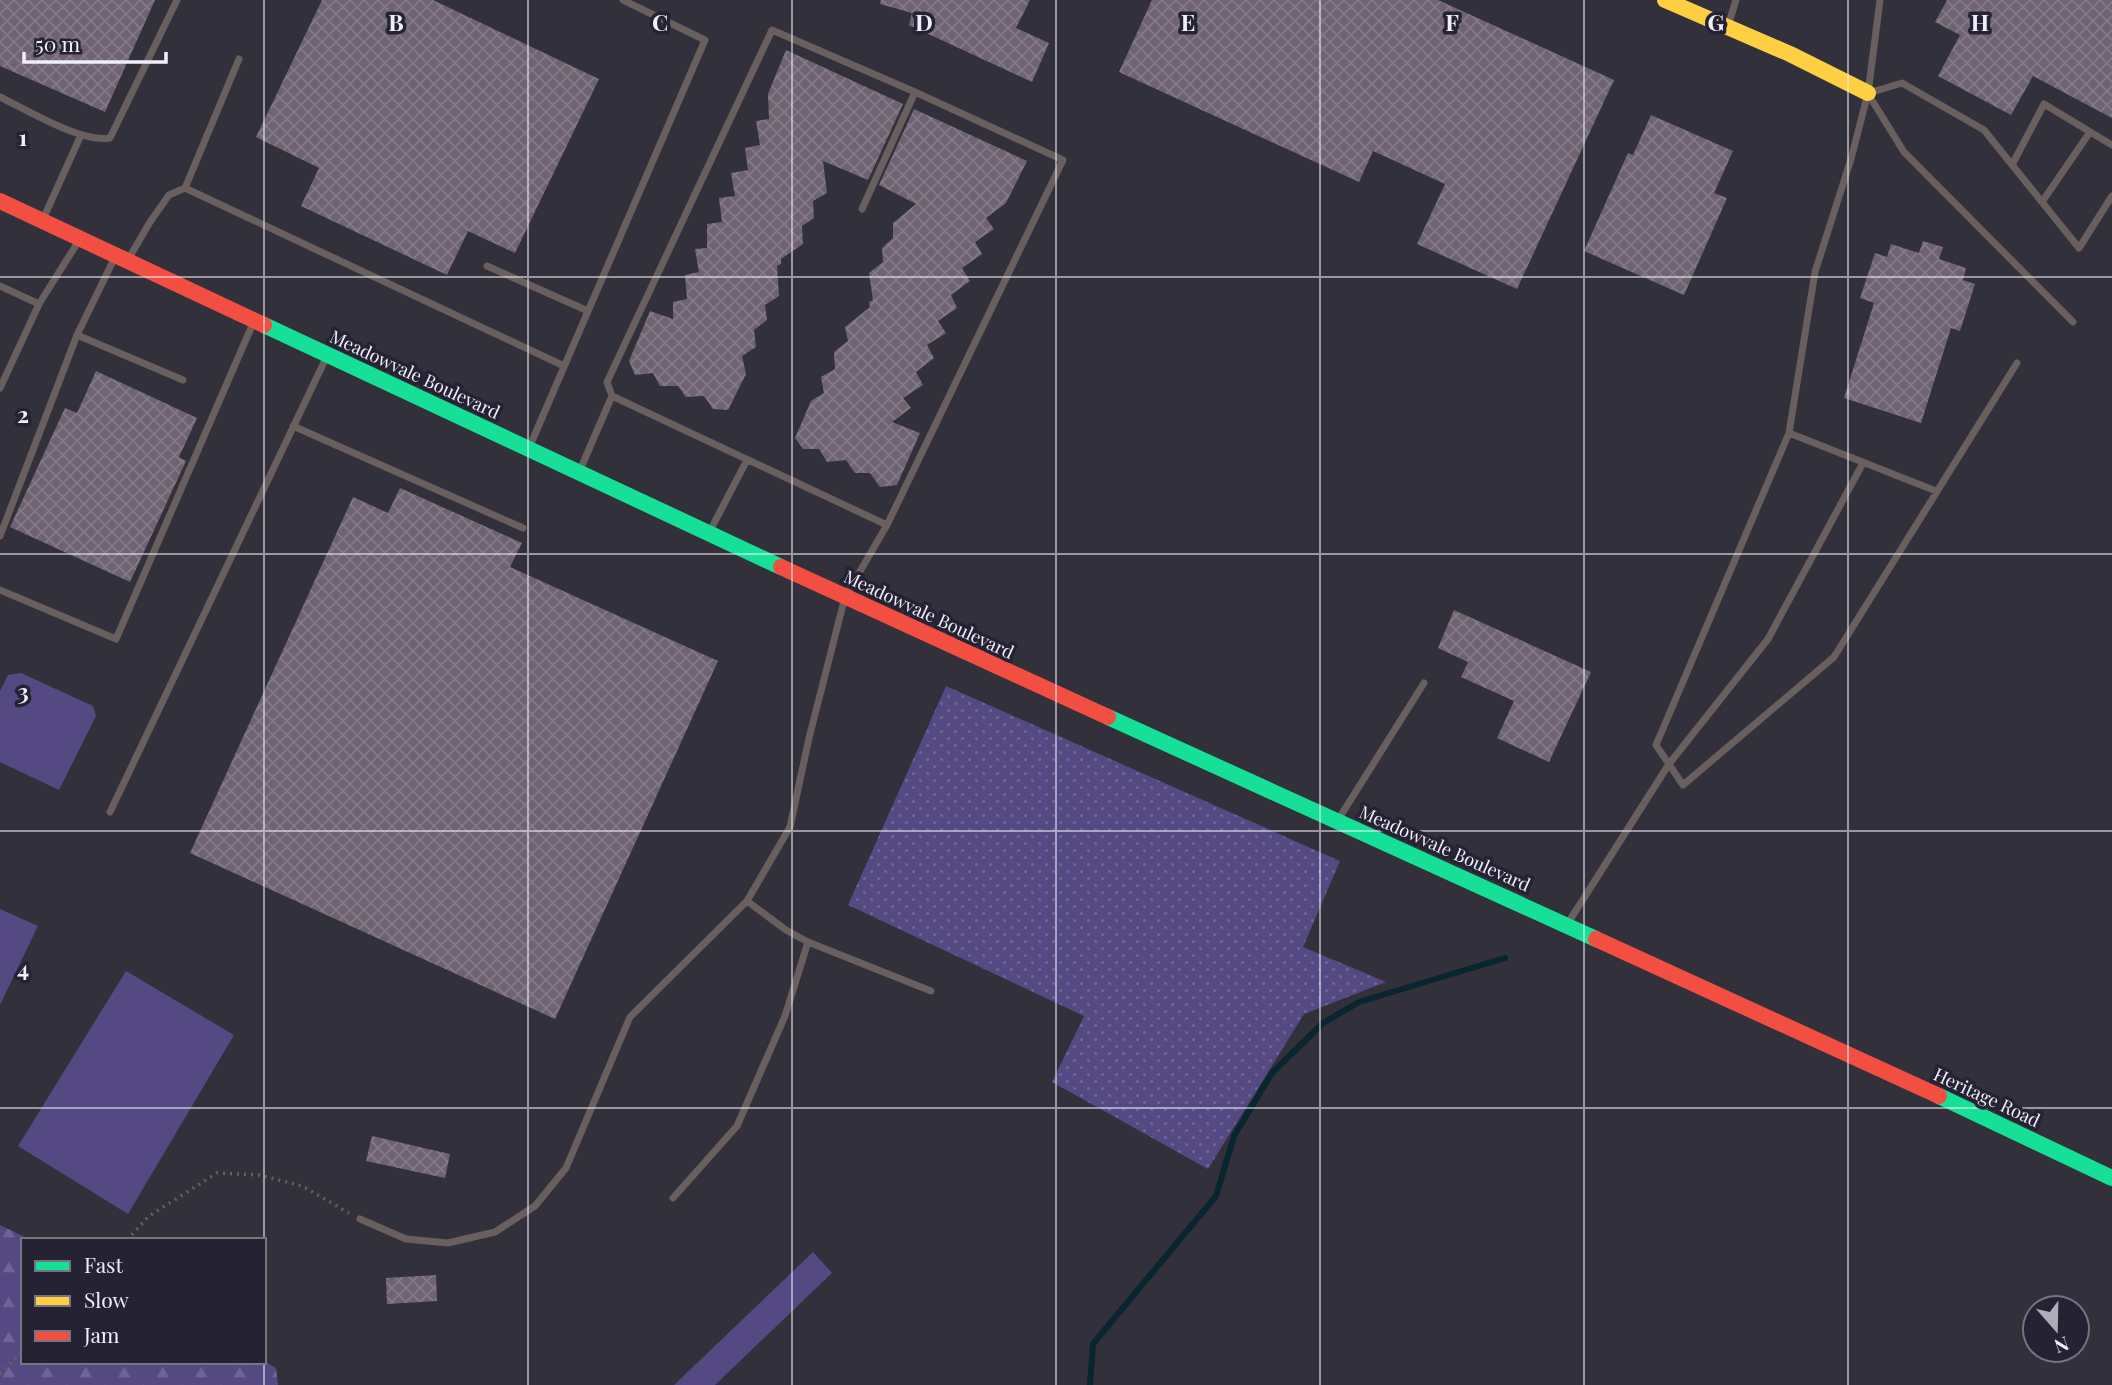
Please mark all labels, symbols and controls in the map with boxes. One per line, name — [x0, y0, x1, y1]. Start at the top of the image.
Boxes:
text: B — [388, 6, 404, 37]
text: C — [652, 6, 668, 37]
text: D — [915, 6, 933, 37]
text: E — [1181, 6, 1195, 37]
text: F — [1445, 6, 1459, 37]
text: G — [1708, 6, 1725, 37]
text: H — [1971, 6, 1989, 37]
scale bar — [24, 21, 166, 65]
text: 50 m — [35, 29, 81, 57]
text: 1 — [19, 121, 28, 152]
street label: Meadowvale Boulevard — [326, 324, 504, 424]
text: 2 — [17, 398, 29, 429]
street label: Meadowvale Boulevard — [840, 564, 1018, 664]
text: 3 — [17, 675, 29, 706]
street label: Meadowvale Boulevard — [1356, 799, 1535, 897]
text: 4 — [17, 952, 29, 983]
street label: Heritage Road — [1930, 1062, 2045, 1132]
legend — [21, 1238, 266, 1364]
text: Fast — [84, 1250, 123, 1278]
text: Slow — [84, 1285, 129, 1313]
north arrow — [2021, 1294, 2091, 1364]
text: Jam — [83, 1320, 120, 1348]
text: N — [2051, 1331, 2073, 1361]

